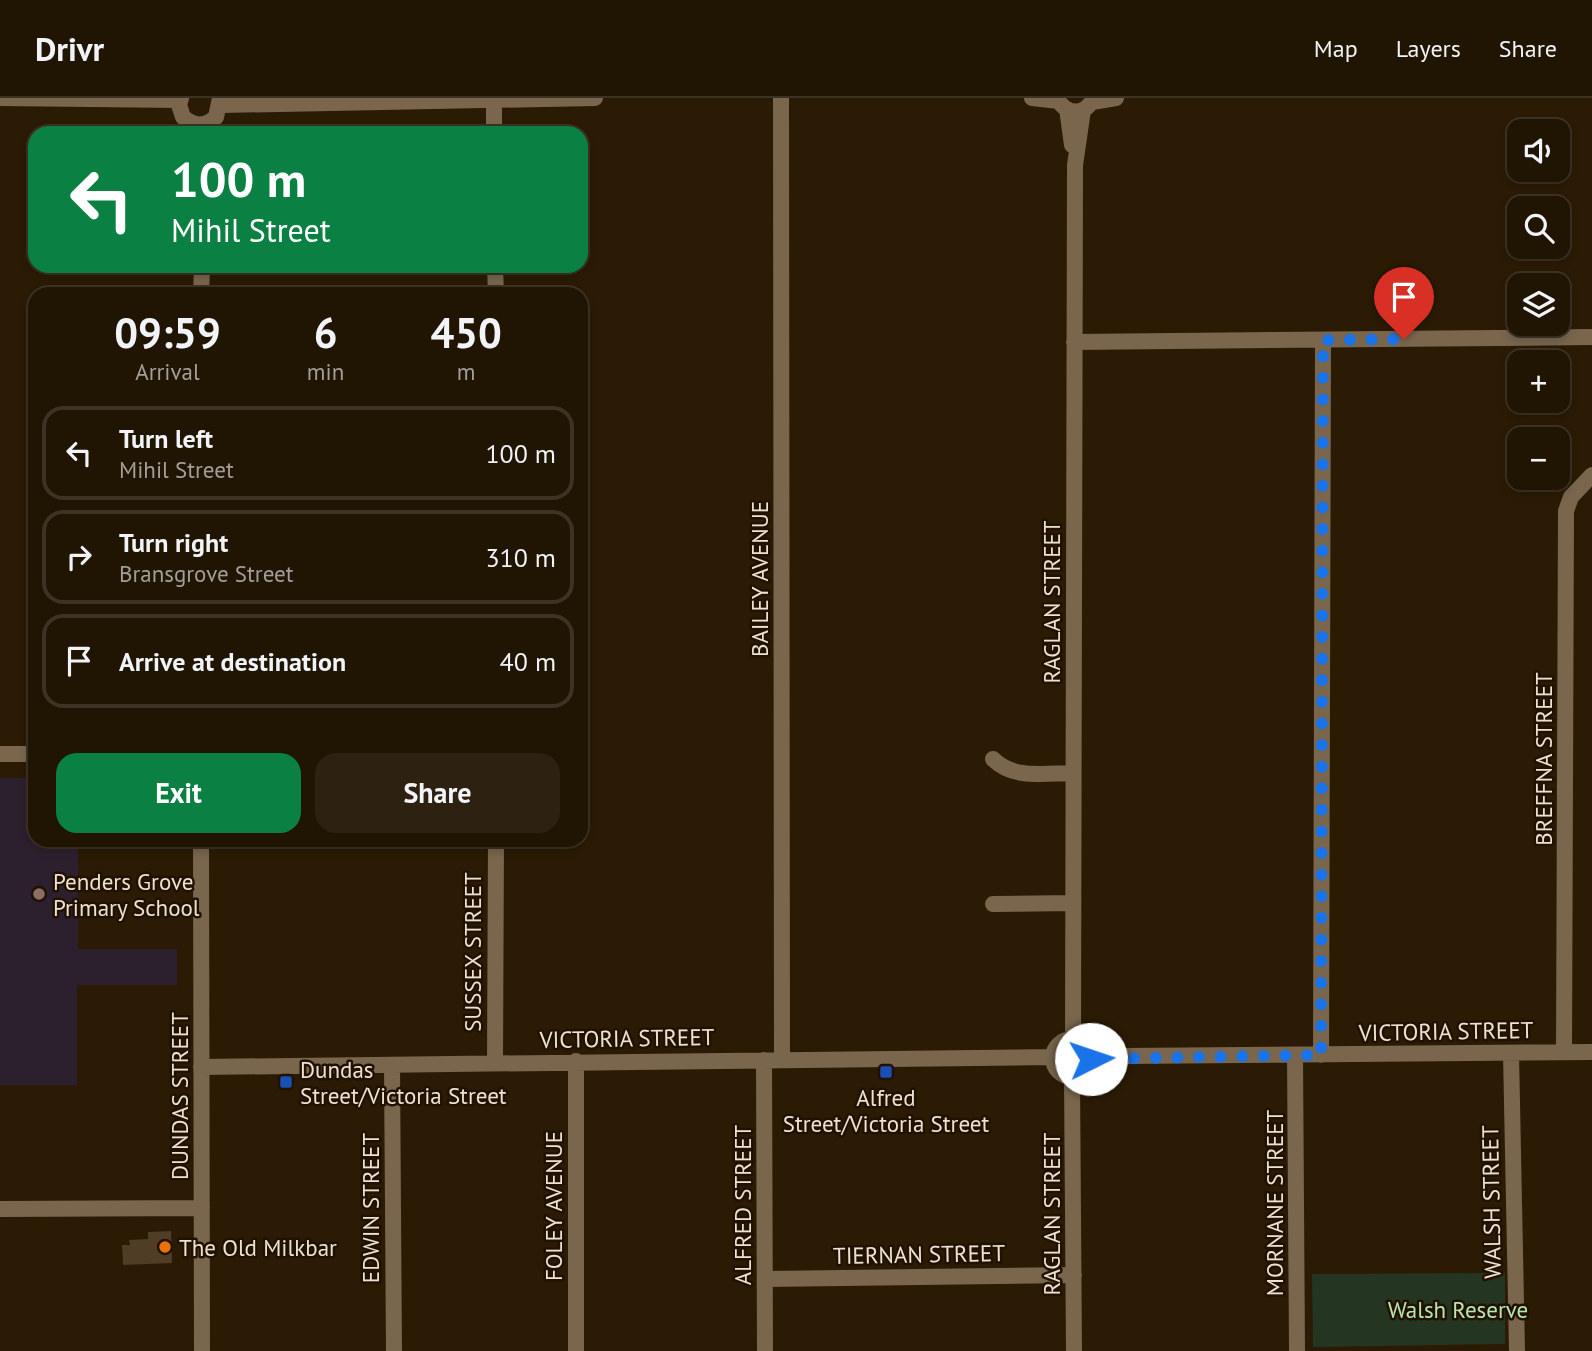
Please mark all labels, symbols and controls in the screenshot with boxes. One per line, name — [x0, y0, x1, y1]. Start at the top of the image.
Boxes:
text: Drivr — [35, 27, 104, 70]
text: Map — [1314, 33, 1358, 64]
text: Layers — [1396, 33, 1461, 64]
text: Share — [1499, 33, 1557, 64]
map controls — [1507, 119, 1570, 490]
button: sound — [1507, 119, 1570, 182]
text: 100 m — [171, 147, 306, 211]
icon: left — [56, 154, 147, 245]
button: search — [1507, 196, 1570, 259]
text: Mihil Street — [171, 209, 331, 251]
pin — [1374, 267, 1434, 339]
button: layers — [1507, 273, 1570, 336]
icon: arrive — [1385, 278, 1423, 316]
text: 09:59 — [114, 305, 221, 360]
text: 6 — [314, 305, 337, 360]
text: 450 — [430, 305, 502, 360]
button: + — [1507, 350, 1570, 413]
text: Arrival — [135, 357, 200, 386]
text: min — [307, 357, 344, 386]
text: m — [457, 357, 475, 386]
text: Turn left — [119, 422, 213, 455]
button: − — [1507, 427, 1570, 490]
icon: left — [60, 434, 98, 472]
text: 100 m — [485, 437, 556, 470]
text: Mihil Street — [119, 455, 234, 484]
street label: BAILEY AVENUE — [745, 501, 774, 657]
street label: RAGLAN STREET — [1037, 520, 1066, 684]
text: Turn right — [119, 526, 228, 559]
icon: right — [60, 538, 98, 576]
text: 310 m — [485, 541, 556, 574]
text: Bransgrove Street — [119, 559, 294, 588]
icon: arrive — [60, 642, 98, 680]
text: Arrive at destination — [119, 645, 346, 678]
text: 40 m — [500, 645, 556, 678]
street label: BREFFNA STREET — [1529, 672, 1558, 846]
button: Exit — [56, 753, 301, 833]
button: Share — [315, 753, 560, 833]
place label: Penders Grove Primary School — [53, 867, 200, 922]
street label: SUSSEX STREET — [458, 872, 487, 1032]
marker: Penders Grove Primary School — [31, 886, 47, 902]
street label: DUNDAS STREET — [165, 1012, 194, 1180]
street label: VICTORIA STREET — [1357, 1015, 1534, 1047]
street label: VICTORIA STREET — [538, 1022, 715, 1054]
position arrow — [1054, 1022, 1128, 1096]
place label: Dundas Street/Victoria Street — [300, 1055, 507, 1110]
marker: Alfred Street/Victoria Street — [878, 1064, 894, 1080]
marker: Dundas Street/Victoria Street — [278, 1074, 294, 1090]
place label: Alfred Street/Victoria Street — [783, 1083, 990, 1138]
street label: MORNANE STREET — [1260, 1109, 1289, 1296]
street label: ALFRED STREET — [728, 1125, 757, 1285]
street label: WALSH STREET — [1475, 1125, 1507, 1279]
street label: FOLEY AVENUE — [539, 1131, 568, 1281]
street label: RAGLAN STREET — [1037, 1132, 1066, 1296]
street label: EDWIN STREET — [356, 1133, 385, 1283]
place label: The Old Milkbar — [179, 1233, 337, 1262]
street label: TIERNAN STREET — [833, 1238, 1006, 1270]
marker: The Old Milkbar — [157, 1239, 173, 1255]
park label: Walsh Reserve — [1388, 1295, 1528, 1324]

